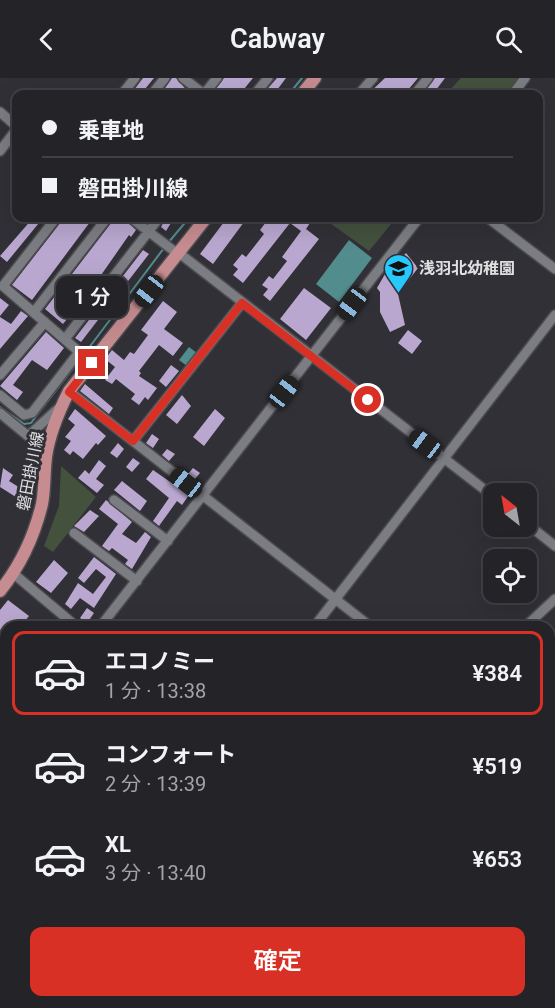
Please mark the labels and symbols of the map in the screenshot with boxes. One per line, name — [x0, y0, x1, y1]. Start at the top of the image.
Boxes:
school or university icon: 浅羽北幼稚園 — [382, 252, 414, 294]
place label: 浅羽北幼稚園 — [419, 259, 515, 278]
car — [131, 271, 167, 311]
callout: 1 分 — [56, 276, 128, 318]
car — [334, 284, 370, 324]
route end — [78, 349, 105, 376]
car — [266, 372, 302, 412]
route start — [354, 386, 381, 413]
car — [405, 426, 445, 462]
street label: 磐田掛川線 — [14, 430, 47, 512]
car — [166, 465, 206, 501]
north arrow — [483, 483, 537, 537]

